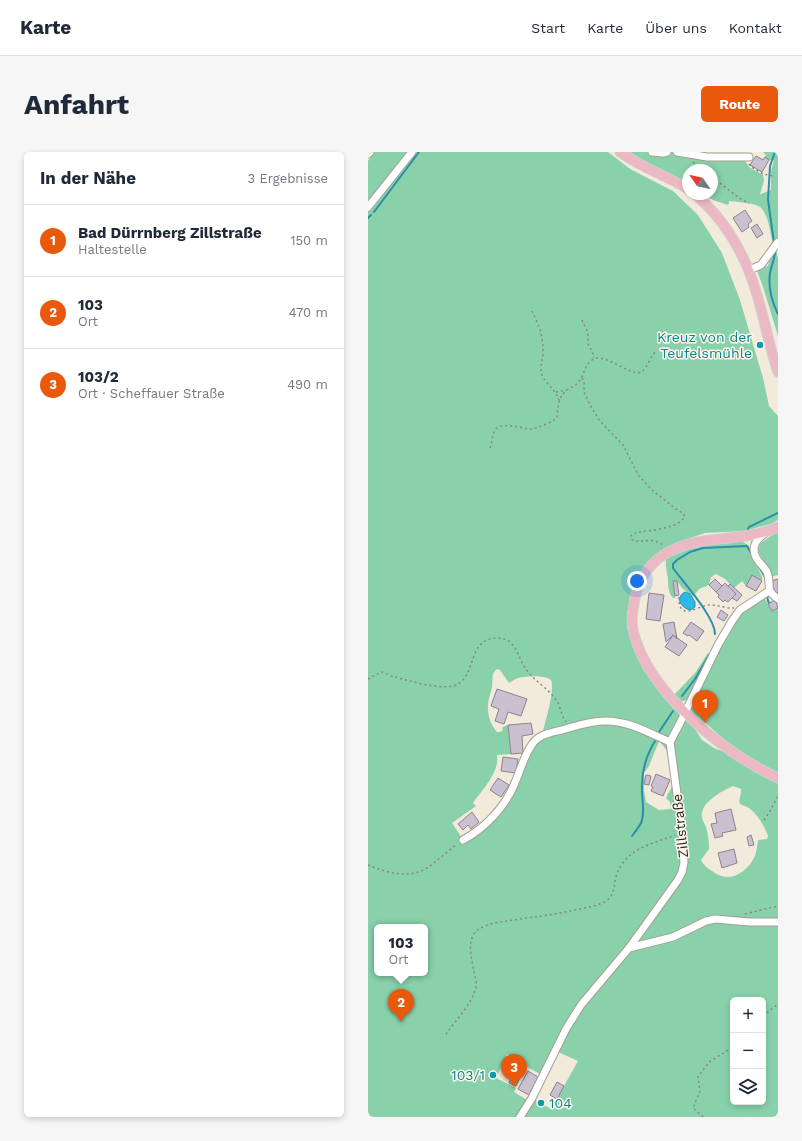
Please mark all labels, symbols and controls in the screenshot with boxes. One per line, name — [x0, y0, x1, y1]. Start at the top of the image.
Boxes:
text: Karte — [20, 16, 71, 39]
text: Start — [531, 20, 565, 36]
text: Karte — [587, 20, 623, 36]
text: Über uns — [645, 20, 707, 36]
text: Kontakt — [729, 20, 782, 36]
button: Route — [701, 86, 778, 122]
text: Anfahrt — [24, 88, 129, 121]
north arrow — [682, 164, 718, 200]
text: In der Nähe — [40, 168, 136, 188]
text: 3 Ergebnisse — [247, 171, 328, 186]
text: Bad Dürrnberg Zillstraße — [78, 224, 262, 242]
text: 1 — [50, 233, 56, 248]
text: 150 m — [290, 233, 328, 248]
text: Haltestelle — [78, 242, 147, 257]
text: 103 — [78, 296, 103, 314]
text: 2 — [49, 305, 57, 320]
text: 470 m — [289, 305, 328, 320]
text: Ort — [78, 314, 98, 329]
place label: Kreuz von der Teufelsmühle — [657, 329, 752, 361]
marker: Kreuz von der Teufelsmühle — [755, 340, 765, 350]
text: 103/2 — [78, 368, 119, 386]
text: 3 — [49, 377, 57, 392]
text: 490 m — [287, 377, 328, 392]
text: Ort · Scheffauer Straße — [78, 386, 225, 401]
your location — [627, 571, 647, 591]
pin: 1 — [692, 690, 718, 723]
street label: Zillstraße — [669, 793, 691, 859]
popup — [374, 924, 428, 976]
text: 103 — [389, 934, 413, 952]
text: Ort — [389, 952, 409, 967]
pin: 2 — [388, 989, 414, 1022]
map controls — [730, 997, 766, 1105]
button: + — [730, 997, 766, 1033]
button: − — [730, 1033, 766, 1069]
pin: 3 — [501, 1054, 527, 1087]
place label: 103/1 — [451, 1067, 485, 1083]
button: layers — [730, 1069, 766, 1105]
marker: 103/1 — [488, 1070, 498, 1080]
place label: 104 — [549, 1095, 572, 1111]
marker: 104 — [536, 1098, 546, 1108]

